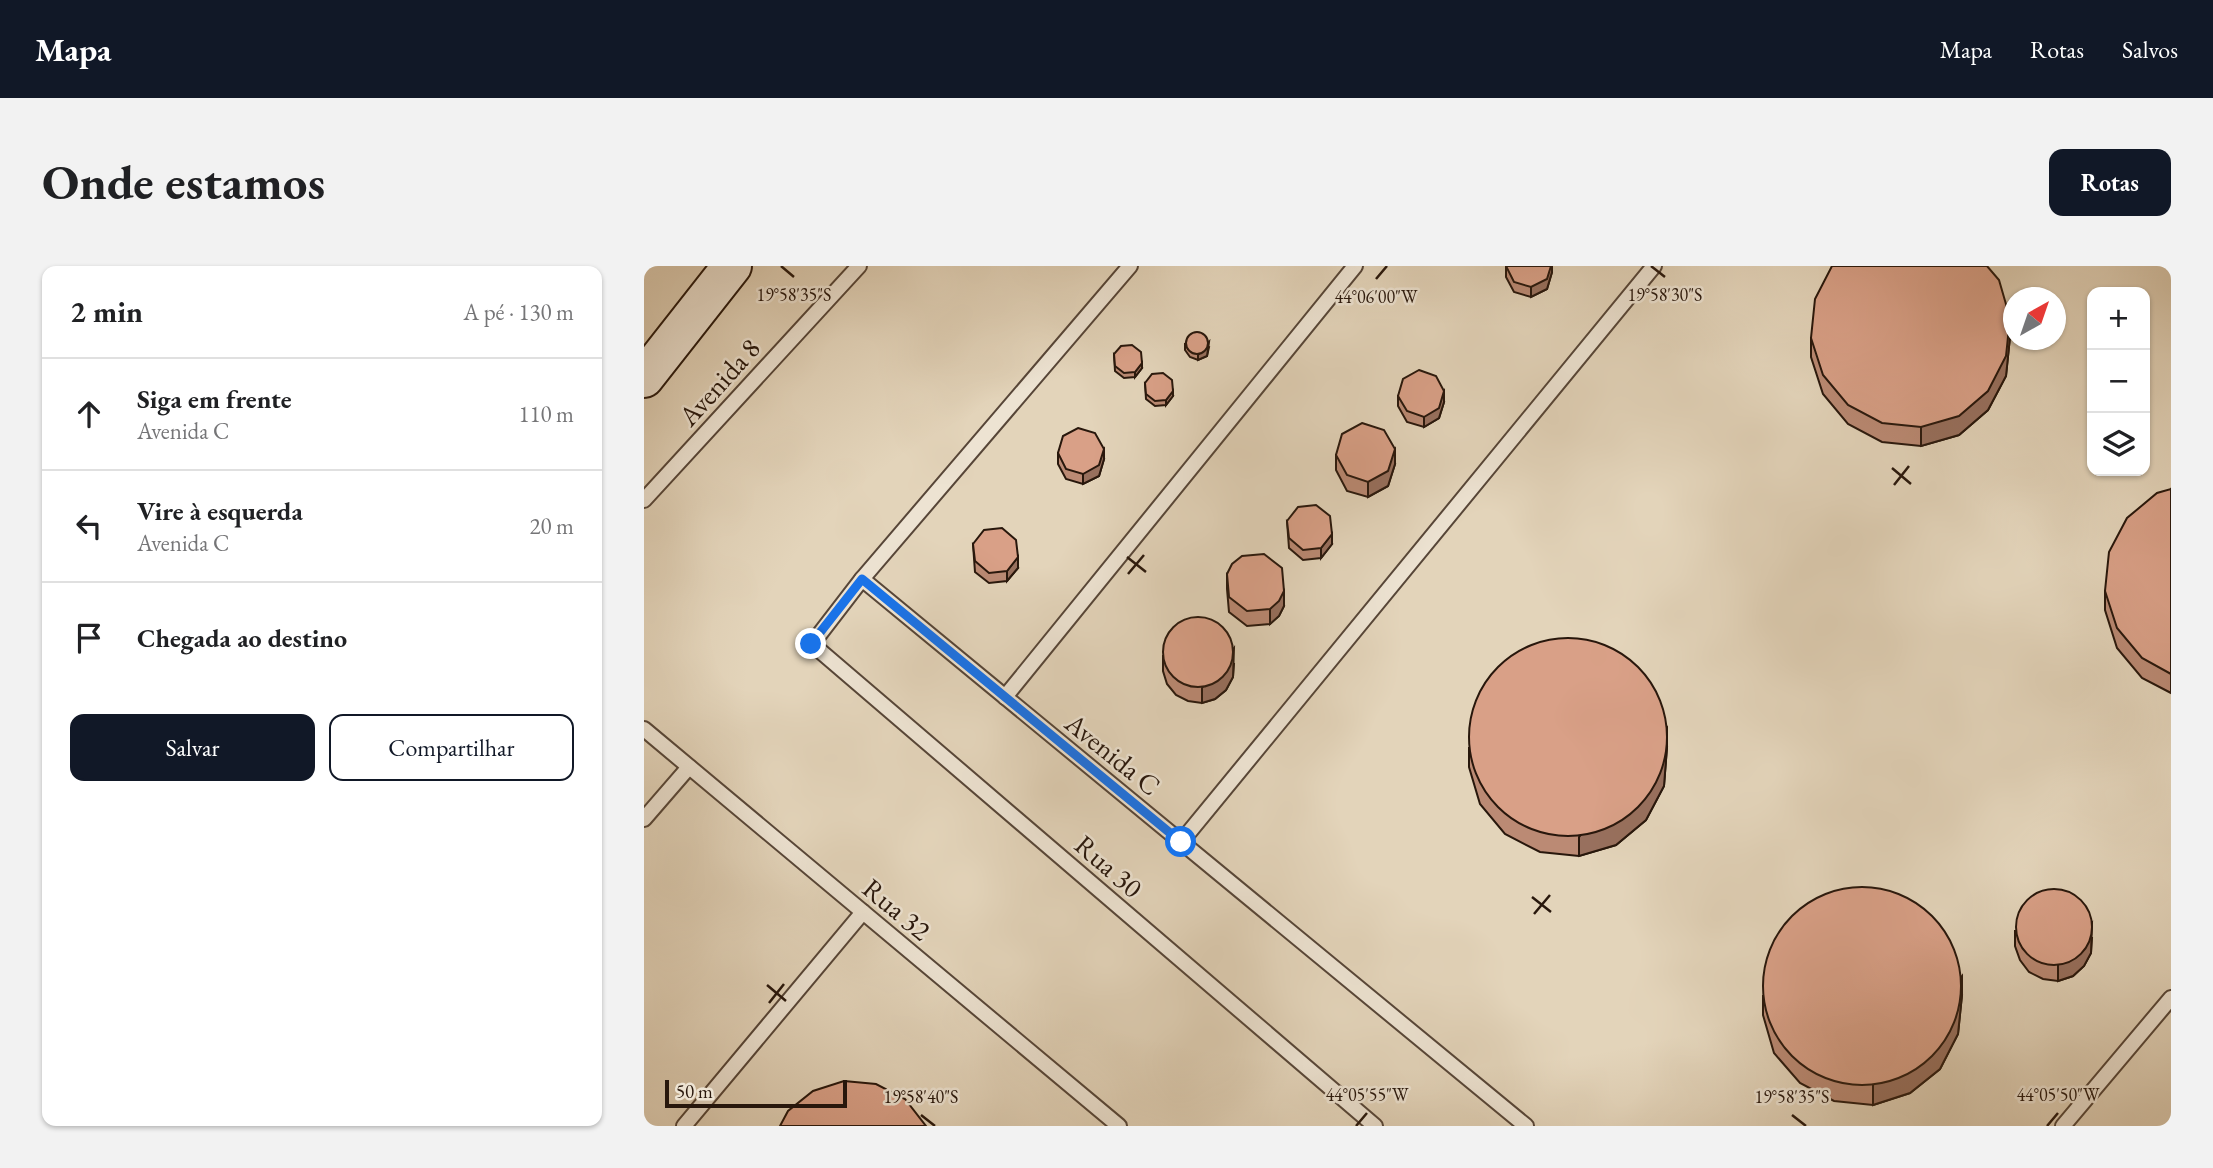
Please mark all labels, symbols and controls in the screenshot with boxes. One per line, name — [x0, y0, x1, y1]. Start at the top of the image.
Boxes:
text: Mapa — [35, 28, 112, 71]
text: Mapa — [1940, 34, 1992, 65]
text: Rotas — [2030, 34, 2084, 65]
text: Salvos — [2122, 34, 2178, 65]
button: Rotas — [2049, 149, 2171, 216]
text: Onde estamos — [42, 150, 325, 214]
text: 19°58'35"S — [757, 283, 831, 306]
text: 19°58'30"S — [1628, 283, 1702, 306]
text: 44°06'00"W — [1334, 285, 1418, 308]
north arrow — [2003, 287, 2066, 350]
map controls — [2087, 287, 2150, 476]
button: + — [2087, 287, 2150, 350]
text: 2 min — [70, 292, 143, 331]
text: A pé · 130 m — [463, 297, 574, 327]
street label: Avenida 8 — [670, 331, 768, 434]
button: − — [2087, 350, 2150, 413]
text: Siga em frente — [137, 382, 292, 416]
icon: ahead — [70, 395, 108, 433]
text: 110 m — [518, 399, 574, 429]
button: layers — [2087, 413, 2150, 476]
text: Avenida C — [137, 416, 229, 446]
text: Vire à esquerda — [137, 494, 303, 528]
icon: left — [70, 507, 108, 545]
text: 20 m — [529, 511, 574, 541]
text: Avenida C — [137, 528, 229, 558]
icon: arrive — [70, 619, 108, 657]
text: Chegada ao destino — [137, 621, 347, 655]
route end — [795, 628, 826, 659]
street label: Avenida C — [1057, 704, 1168, 803]
button: Salvar — [70, 714, 315, 781]
button: Compartilhar — [329, 714, 574, 781]
route start — [1165, 826, 1196, 857]
street label: Rua 30 — [1068, 827, 1150, 905]
street label: Rua 32 — [855, 870, 939, 948]
scale bar — [665, 1077, 847, 1109]
text: 50 m — [676, 1079, 713, 1104]
text: 44°05'55"W — [1325, 1083, 1409, 1106]
text: 44°05'50"W — [2016, 1083, 2100, 1106]
text: 19°58'40"S — [884, 1085, 958, 1108]
text: 19°58'35"S — [1755, 1085, 1829, 1108]

